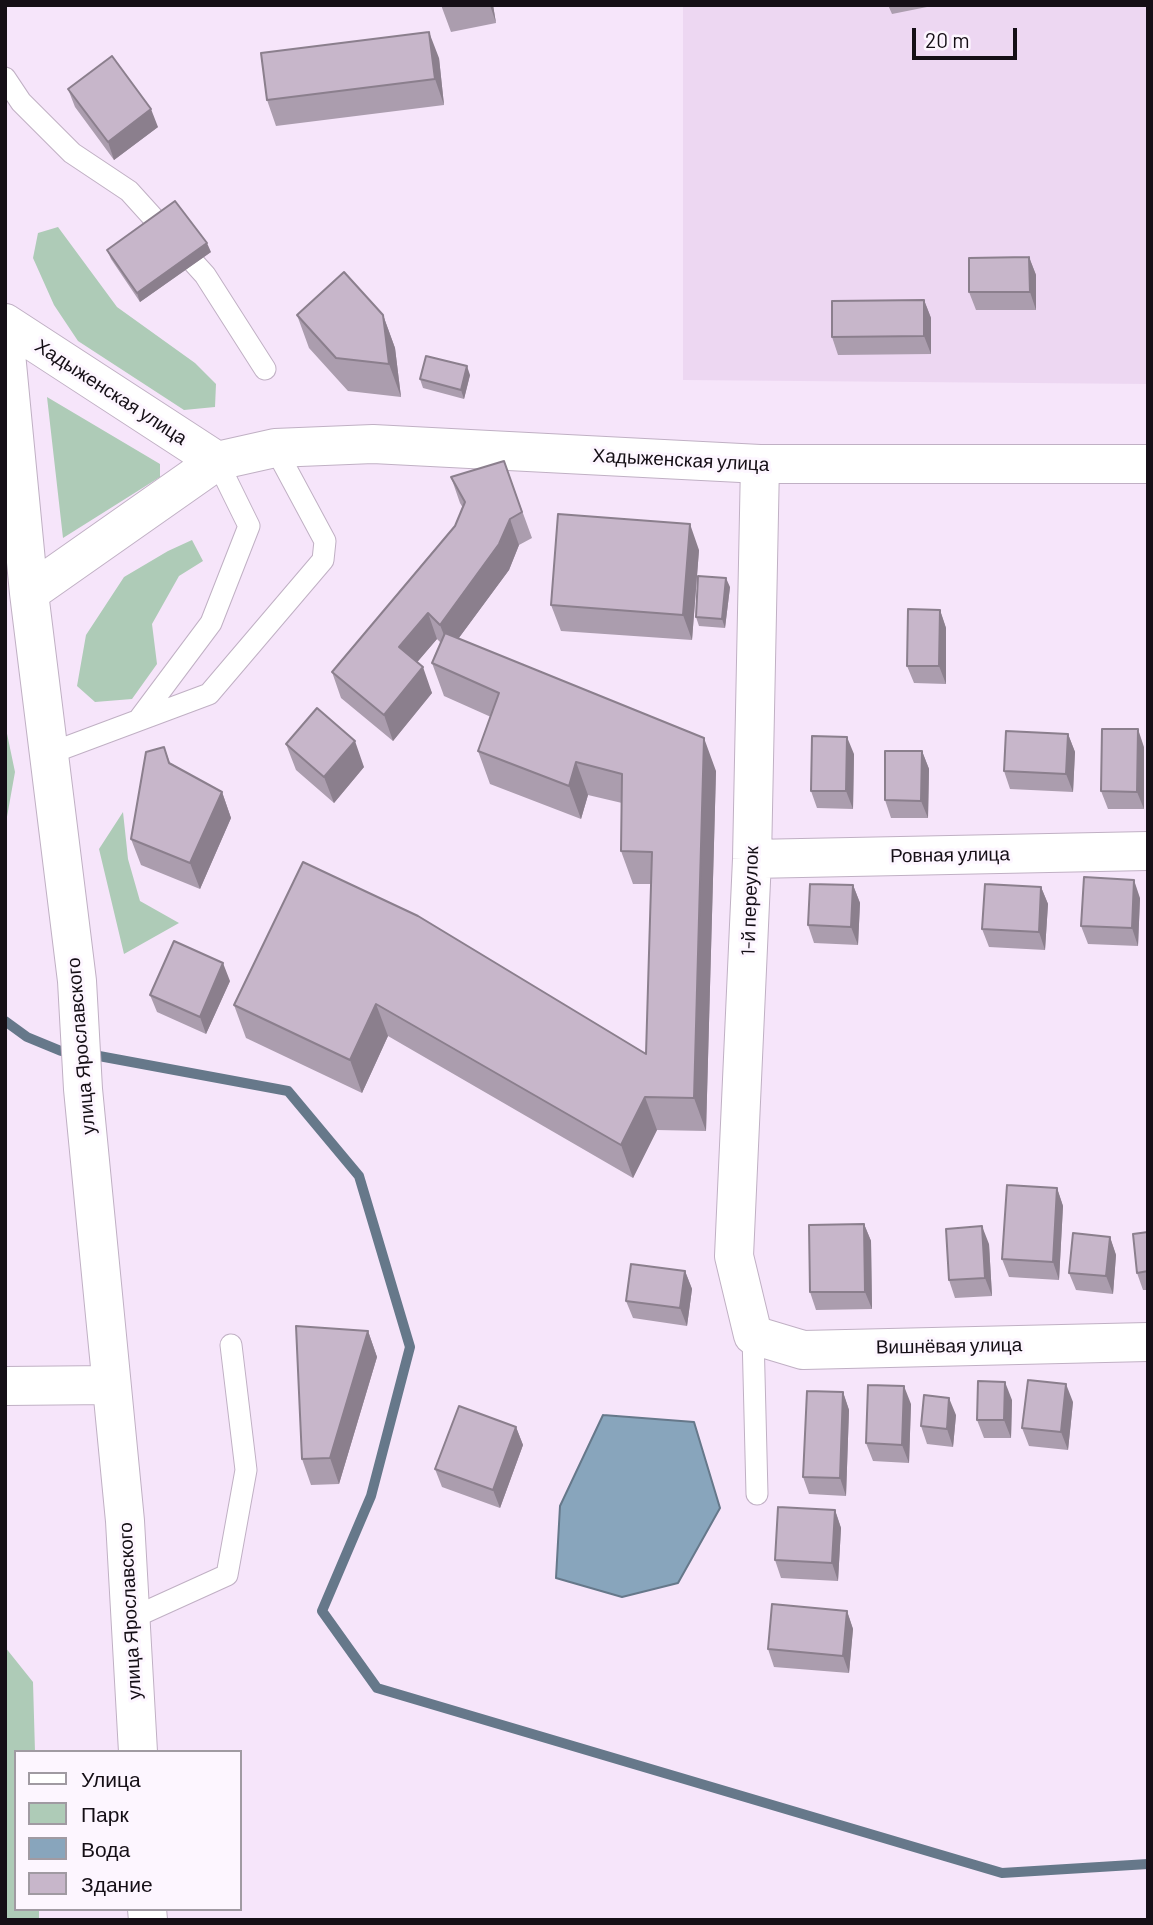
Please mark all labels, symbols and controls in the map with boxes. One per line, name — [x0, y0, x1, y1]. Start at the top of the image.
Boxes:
scale bar — [915, 14, 1020, 58]
text: 20 m — [925, 27, 970, 52]
street label: Хадыженская улица — [31, 334, 191, 450]
street label: Хадыженская улица — [592, 444, 770, 476]
street label: Ровная улица — [890, 843, 1010, 867]
street label: 1-й переулок — [737, 846, 763, 956]
street label: улица Ярославского — [62, 957, 100, 1135]
street label: Вишнёвая улица — [876, 1333, 1022, 1359]
street label: улица Ярославского — [114, 1522, 146, 1700]
legend — [14, 1750, 242, 1911]
text: Улица — [81, 1766, 141, 1791]
text: Парк — [81, 1801, 129, 1826]
text: Вода — [81, 1836, 130, 1861]
text: Здание — [81, 1871, 153, 1896]

